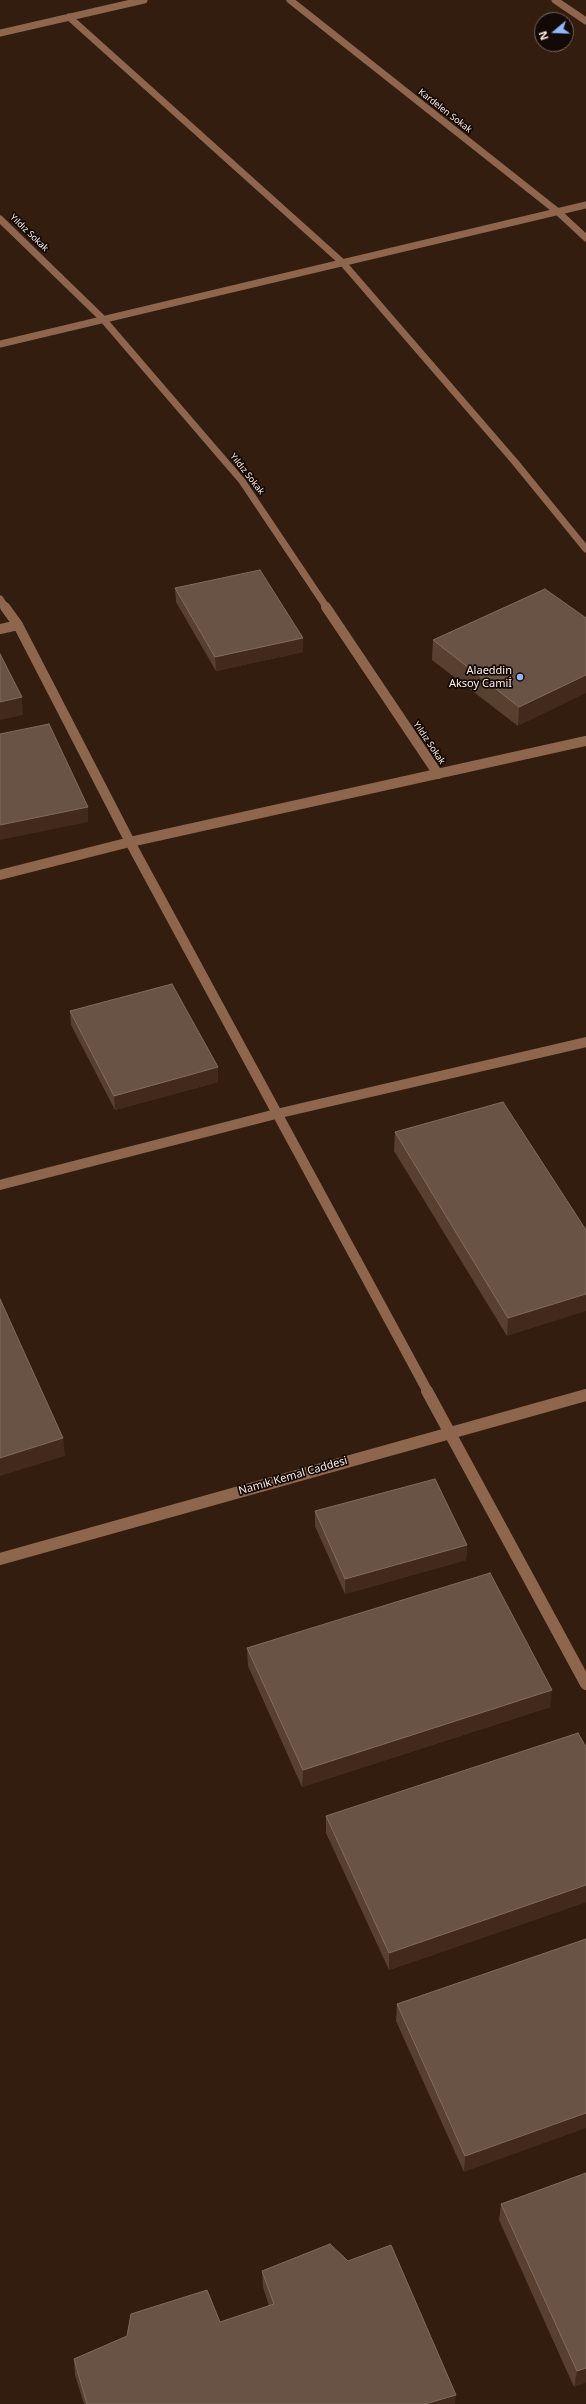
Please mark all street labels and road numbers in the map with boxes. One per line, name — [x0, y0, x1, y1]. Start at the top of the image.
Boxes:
street label: Kardelen Sokak — [416, 87, 474, 135]
street label: Yıldız Sokak — [8, 212, 50, 254]
street label: Yıldız Sokak — [228, 451, 266, 497]
street label: Yıldız Sokak — [411, 720, 447, 766]
street label: Namık Kemal Caddesi — [237, 1454, 349, 1498]

